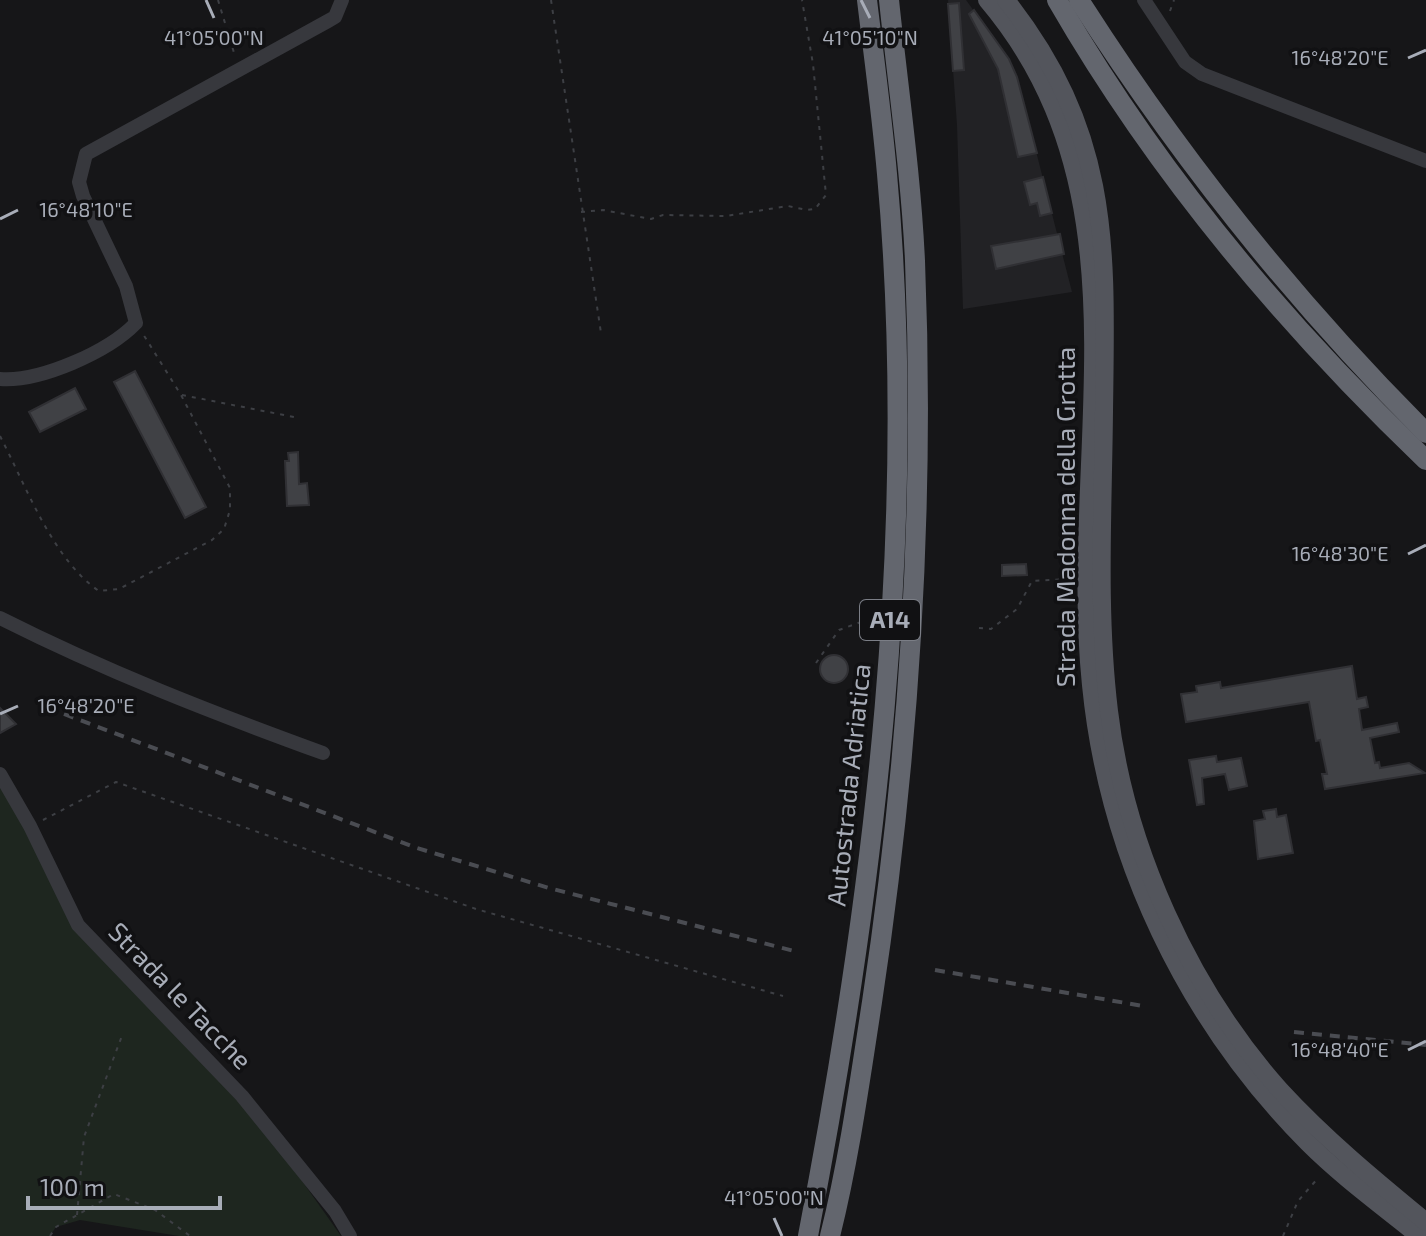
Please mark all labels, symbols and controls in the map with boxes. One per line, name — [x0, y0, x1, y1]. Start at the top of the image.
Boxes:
text: 41°05'00"N — [164, 25, 264, 49]
text: 41°05'10"N — [822, 25, 918, 49]
text: 16°48'20"E — [1292, 45, 1388, 69]
text: 16°48'10"E — [39, 197, 133, 221]
street label: Strada Madonna della Grotta — [1049, 347, 1080, 687]
text: 16°48'30"E — [1292, 541, 1388, 565]
road number: A14 — [860, 600, 920, 640]
street label: Autostrada Adriatica — [819, 662, 876, 907]
text: 16°48'20"E — [38, 693, 134, 717]
street label: Strada le Tacche — [103, 915, 259, 1075]
text: 16°48'40"E — [1291, 1037, 1389, 1061]
scale bar — [28, 1160, 220, 1210]
text: 100 m — [40, 1172, 105, 1201]
text: 41°05'00"N — [724, 1185, 824, 1209]

